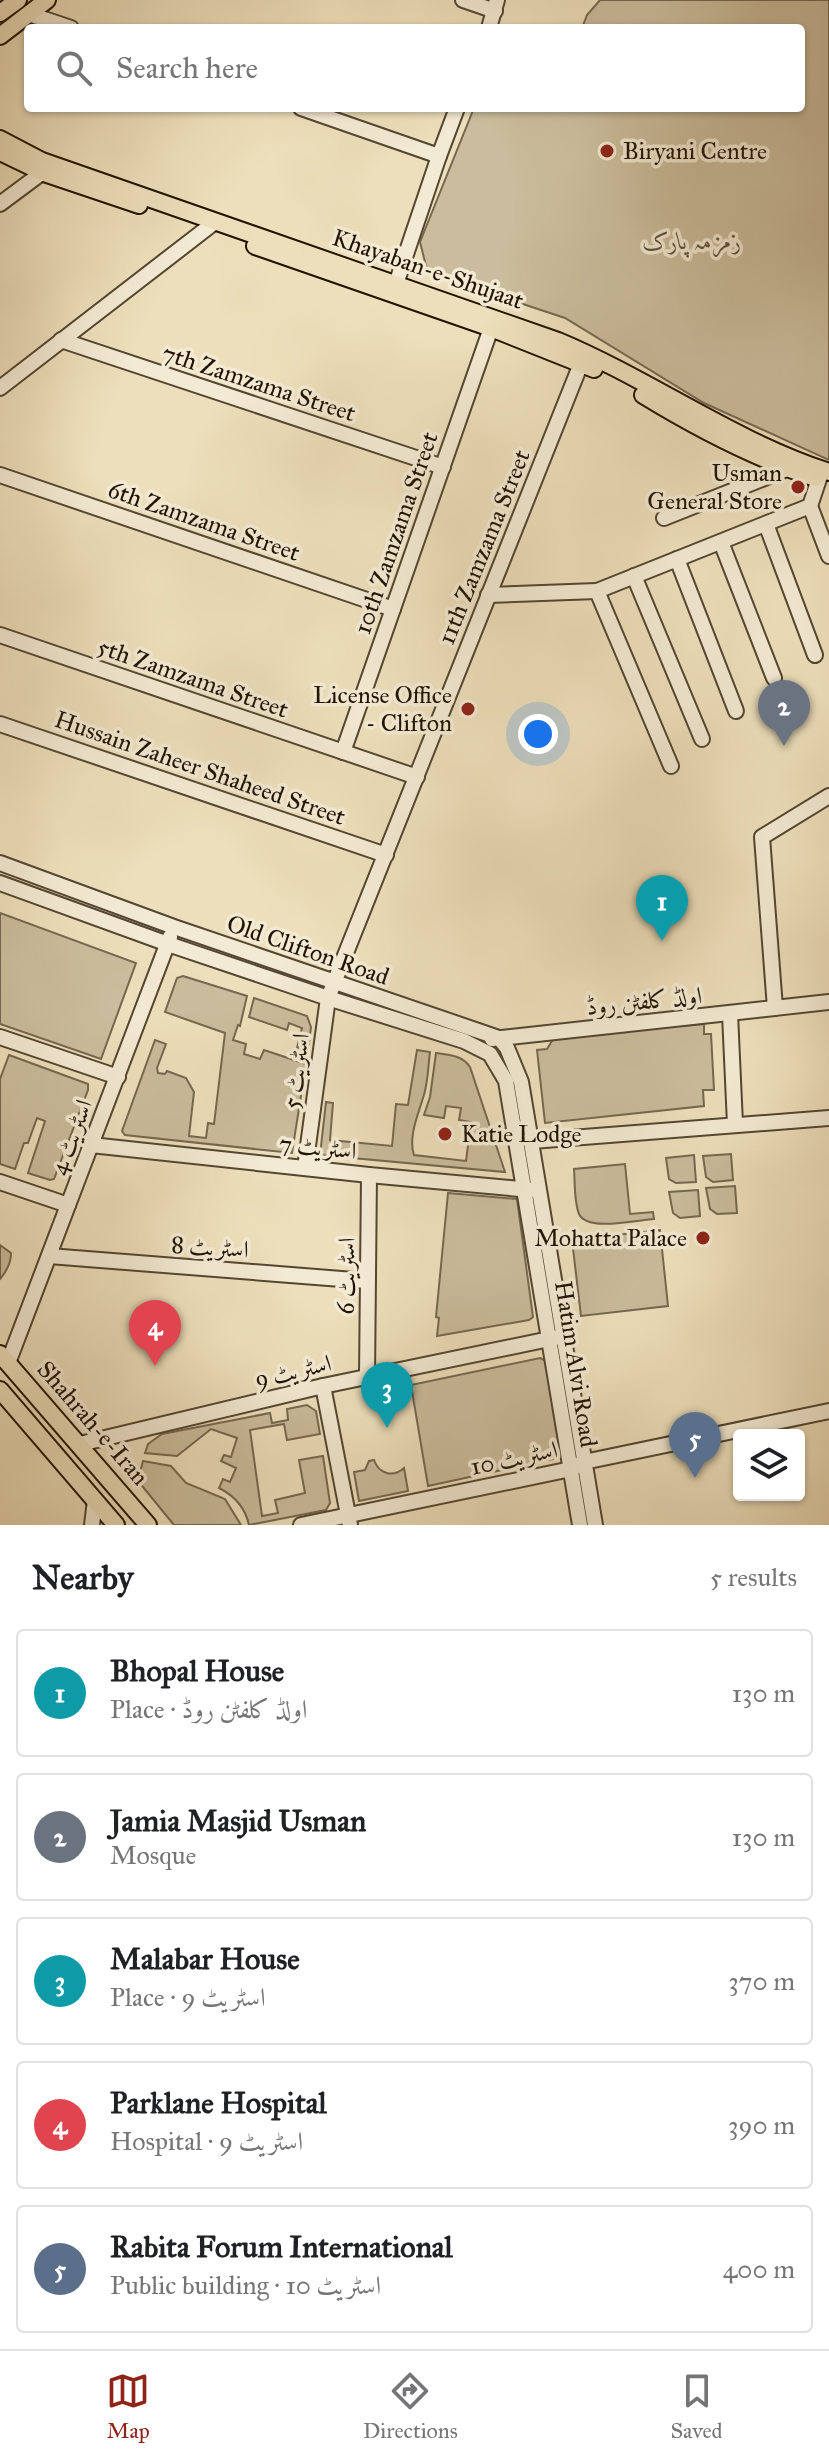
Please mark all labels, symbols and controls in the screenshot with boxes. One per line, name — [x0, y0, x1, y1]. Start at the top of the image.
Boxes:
search box — [24, 24, 805, 112]
icon: search — [52, 46, 96, 90]
text: Search here — [116, 50, 258, 86]
place label: Biryani Centre — [623, 136, 767, 166]
marker: Biryani Centre — [598, 142, 616, 160]
street label: Khayaban-e-Shujaat — [328, 222, 528, 316]
park label: زمزمہ پارک — [643, 226, 741, 258]
street label: 7th Zamzama Street — [159, 338, 360, 429]
street label: 10th Zamzama Street — [347, 427, 445, 638]
street label: 11th Zamzama Street — [431, 445, 537, 649]
place label: Usman General Store — [647, 458, 782, 516]
street label: 6th Zamzama Street — [104, 474, 304, 568]
marker: Usman General Store — [789, 478, 807, 496]
street label: 5th Zamzama Street — [94, 631, 293, 725]
place label: License Office - Clifton — [313, 680, 452, 738]
pin: 2 — [758, 680, 810, 746]
marker: License Office - Clifton — [459, 700, 477, 718]
street label: Hussain Zaheer Shaheed Street — [51, 704, 350, 832]
your location — [518, 714, 558, 754]
pin: 1 — [636, 875, 688, 941]
street label: Old Clifton Road — [223, 908, 393, 992]
street label: اولڈ کلفٹن روڈ — [585, 980, 703, 1022]
street label: اسٹریٹ 5 — [276, 1031, 316, 1111]
street label: اسٹریٹ 4 — [43, 1095, 99, 1179]
place label: Katie Lodge — [461, 1119, 582, 1149]
marker: Katie Lodge — [436, 1125, 454, 1143]
street label: اسٹریٹ 7 — [278, 1128, 358, 1166]
place label: Mohatta Palace — [534, 1223, 687, 1253]
street label: اسٹریٹ 8 — [170, 1229, 250, 1265]
marker: Mohatta Palace — [694, 1229, 712, 1247]
street label: اسٹریٹ 6 — [330, 1237, 362, 1315]
street label: Hatim Alvi Road — [548, 1279, 604, 1449]
pin: 4 — [129, 1300, 181, 1366]
street label: اسٹریٹ 9 — [252, 1348, 334, 1394]
street label: Shahrah-e-Iran — [31, 1355, 155, 1491]
pin: 3 — [361, 1362, 413, 1428]
pin: 5 — [669, 1412, 721, 1478]
map controls — [733, 1429, 805, 1501]
button: layers — [733, 1429, 805, 1501]
street label: اسٹریٹ 10 — [468, 1434, 560, 1482]
text: Nearby — [32, 1557, 134, 1598]
text: 5 results — [710, 1561, 797, 1593]
text: Bhopal House — [110, 1653, 284, 1689]
text: 1 — [55, 1677, 65, 1709]
text: 130 m — [732, 1677, 795, 1709]
text: Place · اولڈ کلفٹن روڈ — [110, 1693, 307, 1725]
text: Jamia Masjid Usman — [110, 1803, 366, 1839]
text: 2 — [54, 1821, 66, 1853]
text: 130 m — [732, 1821, 795, 1853]
text: Mosque — [110, 1839, 196, 1871]
text: Malabar House — [110, 1941, 300, 1977]
text: 3 — [55, 1965, 65, 1997]
text: 370 m — [728, 1965, 795, 1997]
text: Place · اسٹریٹ 9 — [110, 1981, 266, 2013]
text: Parklane Hospital — [110, 2085, 327, 2121]
text: 4 — [53, 2109, 67, 2141]
text: 390 m — [728, 2109, 795, 2141]
text: Hospital · اسٹریٹ 9 — [110, 2125, 303, 2157]
text: Rabita Forum International — [110, 2229, 453, 2265]
text: 5 — [54, 2253, 66, 2285]
text: 400 m — [723, 2253, 795, 2285]
text: Public building · اسٹریٹ 10 — [110, 2269, 381, 2301]
tab: Map — [106, 2369, 150, 2444]
tab: Directions — [363, 2369, 458, 2444]
tab: Saved — [670, 2369, 723, 2444]

